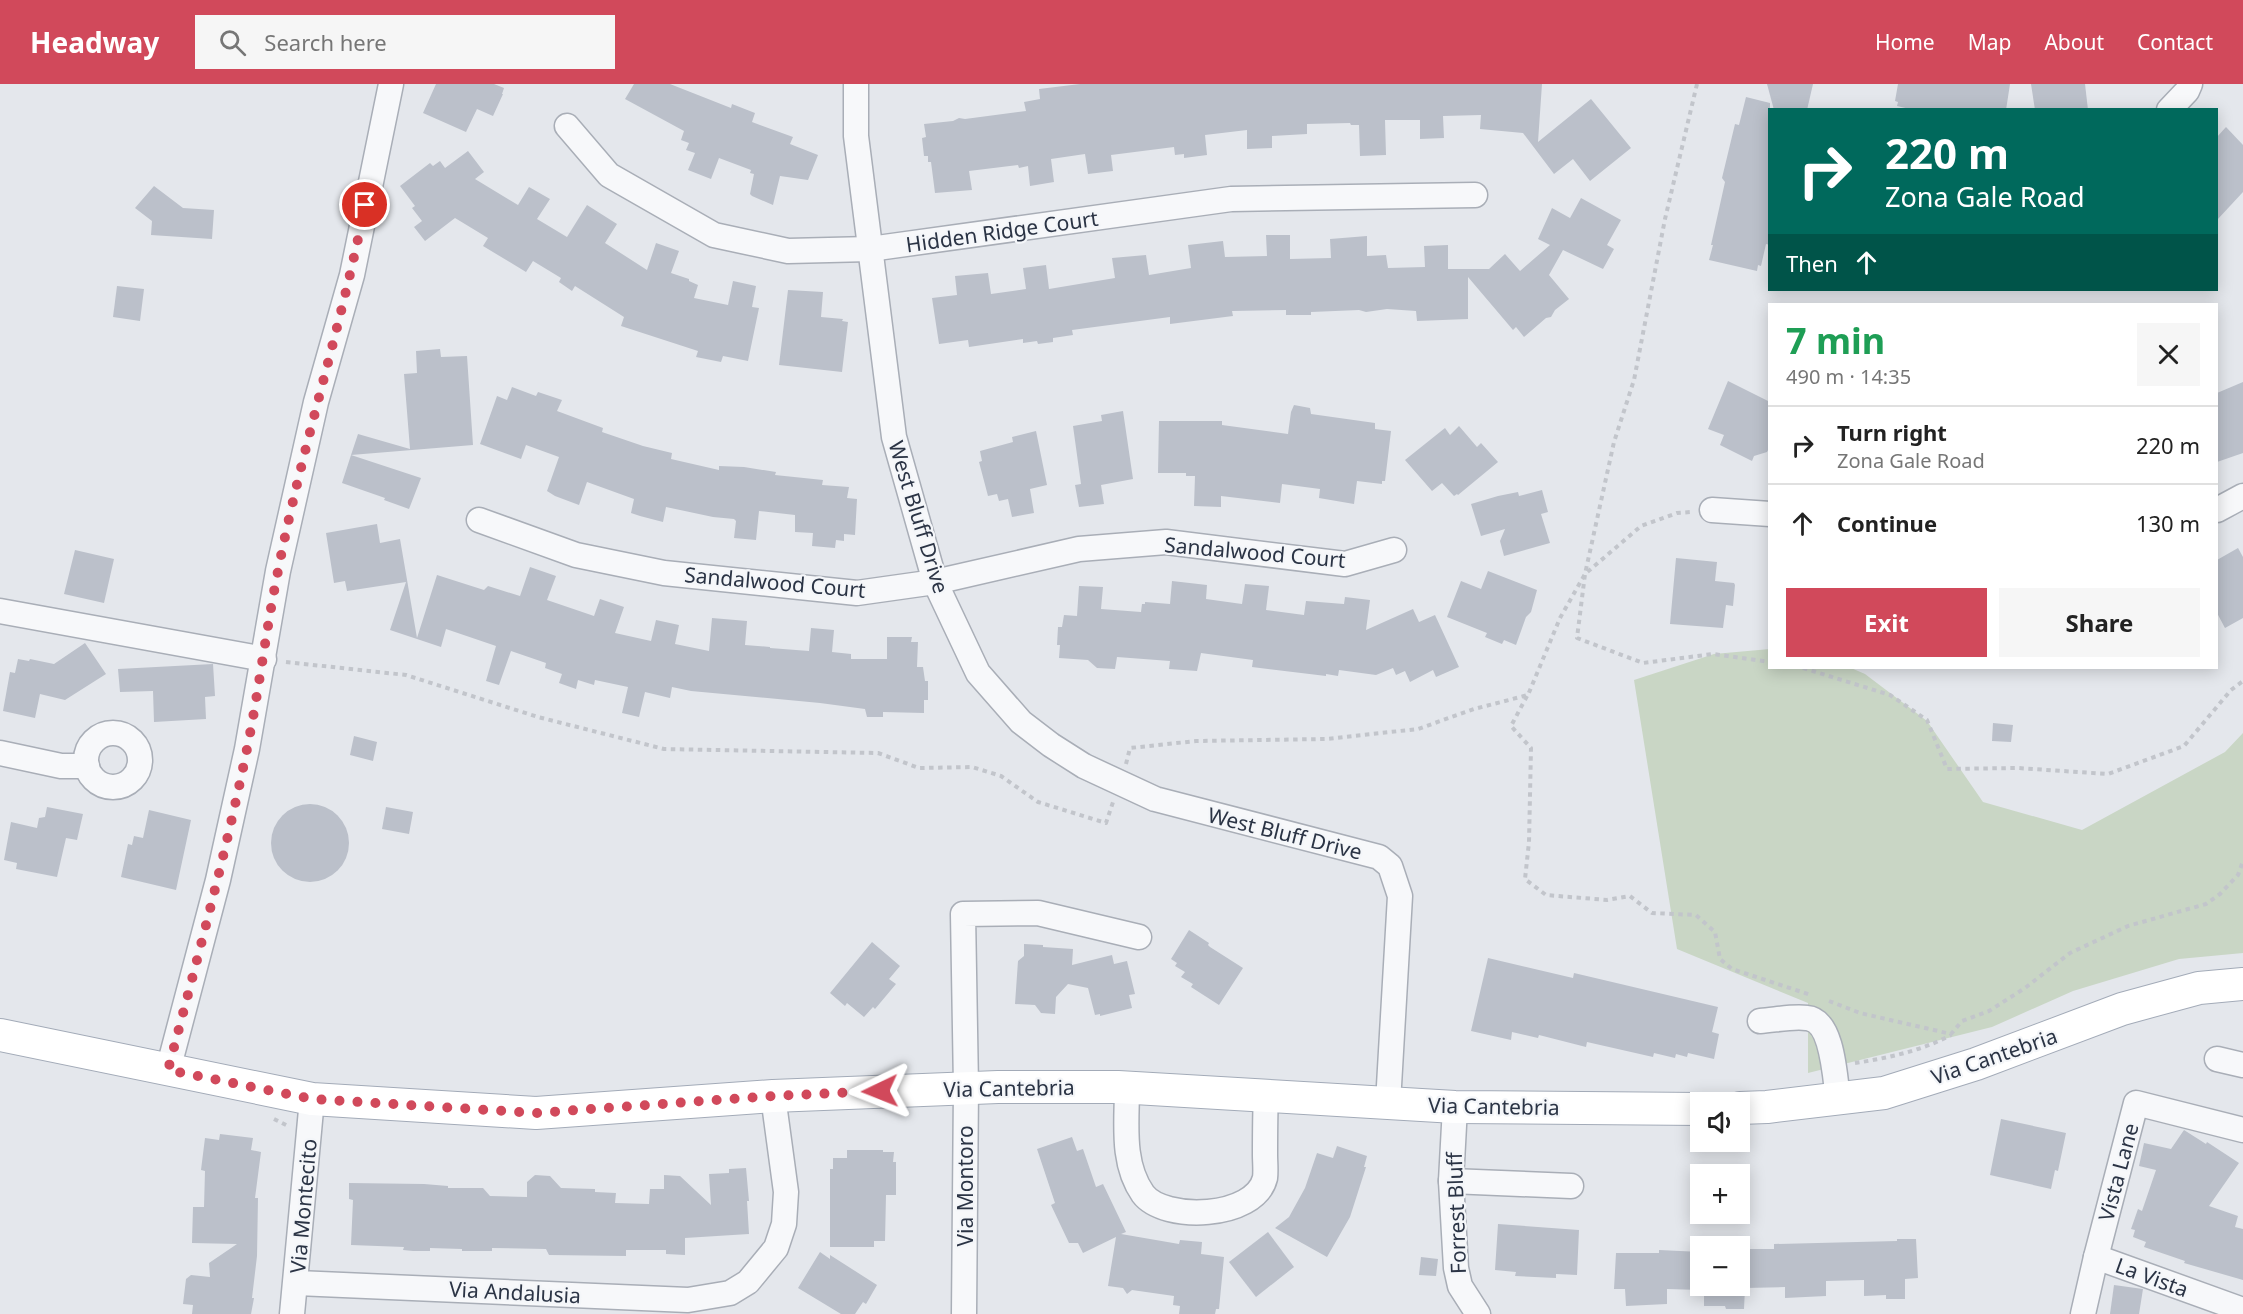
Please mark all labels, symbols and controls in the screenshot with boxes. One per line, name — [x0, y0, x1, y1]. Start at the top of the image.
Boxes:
search box — [195, 15, 615, 69]
text: Headway — [30, 23, 159, 61]
icon: search — [216, 26, 249, 59]
text: Search here — [264, 27, 387, 57]
text: Home — [1875, 28, 1935, 56]
text: Map — [1968, 28, 2011, 56]
text: About — [2044, 28, 2104, 56]
text: Contact — [2137, 28, 2213, 56]
text: 220 m — [1885, 124, 2009, 181]
icon: right — [1786, 132, 1864, 210]
text: Zona Gale Road — [1885, 178, 2085, 215]
pin — [339, 179, 390, 230]
icon: arrive — [348, 188, 381, 221]
street label: Hidden Ridge Court — [904, 204, 1100, 258]
icon: ahead — [1850, 246, 1883, 279]
text: Then — [1786, 248, 1838, 278]
text: 7 min — [1786, 316, 1885, 365]
button: close — [2137, 323, 2200, 386]
text: 490 m · 14:35 — [1786, 363, 1911, 390]
text: Turn right — [1837, 417, 1947, 447]
icon: right — [1786, 429, 1819, 462]
text: 220 m — [2136, 430, 2200, 460]
street label: West Bluff Drive — [883, 437, 955, 597]
text: Zona Gale Road — [1837, 447, 1985, 474]
icon: ahead — [1786, 507, 1819, 540]
text: Continue — [1837, 508, 1937, 538]
text: 130 m — [2136, 508, 2200, 538]
street label: Sandalwood Court — [1163, 530, 1347, 574]
street label: Sandalwood Court — [683, 560, 867, 604]
button: Exit — [1786, 588, 1987, 657]
button: Share — [1999, 588, 2200, 657]
street label: West Bluff Drive — [1205, 800, 1365, 866]
street label: Via Cantebria — [1927, 1021, 2061, 1091]
position arrow — [848, 1059, 912, 1123]
street label: Via Cantebria — [943, 1073, 1075, 1103]
street label: Via Cantebria — [1428, 1091, 1560, 1121]
map controls — [1690, 1092, 1750, 1296]
button: sound — [1690, 1092, 1750, 1152]
street label: Vista Lane — [2091, 1120, 2145, 1224]
street label: Via Montoro — [951, 1125, 979, 1247]
street label: Via Montecito — [283, 1137, 323, 1275]
street label: Forrest Bluff — [1440, 1150, 1472, 1274]
button: + — [1690, 1164, 1750, 1224]
button: − — [1690, 1236, 1750, 1296]
street label: La Vista — [2112, 1251, 2192, 1303]
street label: Via Andalusia — [448, 1275, 582, 1309]

